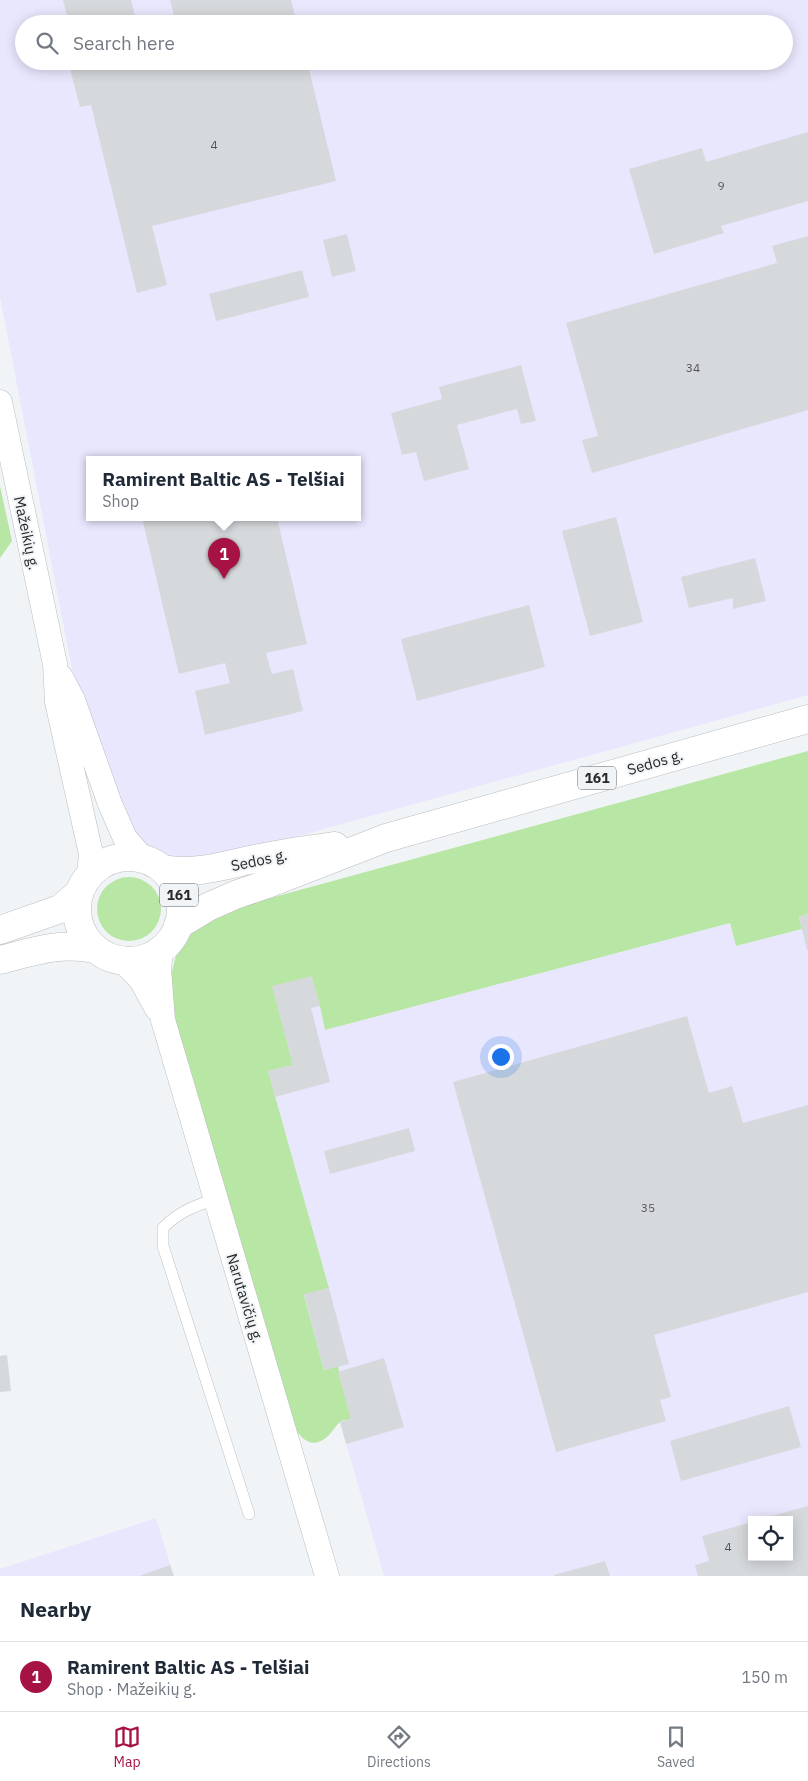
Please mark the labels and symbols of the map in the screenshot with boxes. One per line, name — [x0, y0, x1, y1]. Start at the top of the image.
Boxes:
house number: 4 — [210, 137, 218, 152]
house number: 9 — [717, 178, 725, 193]
house number: 34 — [686, 360, 700, 375]
street label: Mažeikių g. — [10, 494, 44, 572]
pin: 1 — [208, 538, 240, 579]
street label: Sedos g. — [625, 745, 685, 779]
road number: 161 — [578, 766, 616, 790]
street label: Sedos g. — [229, 845, 289, 875]
road number: 161 — [160, 884, 198, 906]
your location — [488, 1044, 514, 1070]
house number: 35 — [641, 1200, 655, 1215]
street label: Narutavičių g. — [222, 1251, 268, 1345]
house number: 4 — [724, 1539, 732, 1554]

